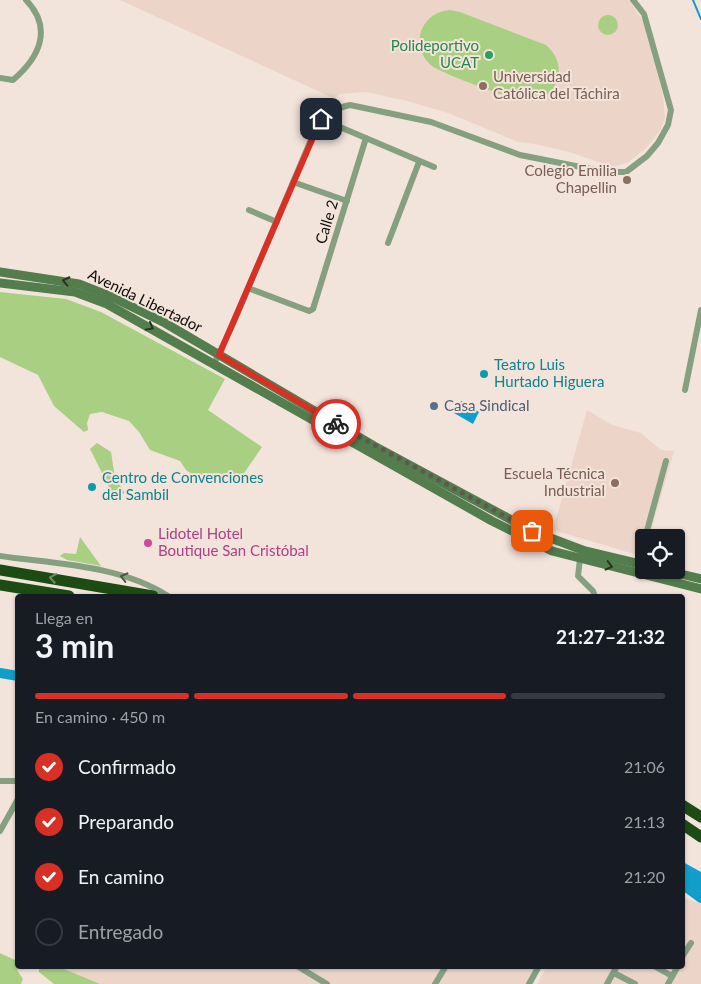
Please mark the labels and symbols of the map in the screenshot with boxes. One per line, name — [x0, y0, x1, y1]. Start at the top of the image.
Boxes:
place label: Polideportivo UCAT — [391, 36, 479, 71]
marker: Polideportivo UCAT — [483, 49, 495, 61]
place label: Universidad Católica del Táchira — [493, 67, 620, 102]
marker: Universidad Católica del Táchira — [477, 80, 489, 92]
pin — [300, 98, 342, 140]
place label: Colegio Emilia Chapellin — [524, 161, 617, 196]
marker: Colegio Emilia Chapellin — [621, 174, 633, 186]
street label: Calle 2 — [311, 198, 341, 246]
street label: Avenida Libertador — [85, 265, 206, 336]
one-way arrow — [62, 276, 71, 287]
one-way arrow — [144, 321, 153, 331]
place label: Teatro Luis Hurtado Higuera — [494, 355, 605, 390]
marker: Teatro Luis Hurtado Higuera — [478, 368, 490, 380]
place label: Casa Sindical — [444, 396, 529, 414]
courier — [311, 399, 361, 449]
marker: Casa Sindical — [428, 400, 440, 412]
place label: Escuela Técnica Industrial — [503, 464, 605, 499]
place label: Centro de Convenciones del Sambil — [102, 468, 264, 503]
marker: Escuela Técnica Industrial — [609, 477, 621, 489]
marker: Centro de Convenciones del Sambil — [86, 481, 98, 493]
pin — [511, 510, 553, 552]
place label: Lidotel Hotel Boutique San Cristóbal — [158, 524, 309, 559]
marker: Lidotel Hotel Boutique San Cristóbal — [142, 537, 154, 549]
one-way arrow — [604, 560, 613, 571]
one-way arrow — [120, 572, 128, 582]
one-way arrow — [49, 574, 58, 584]

